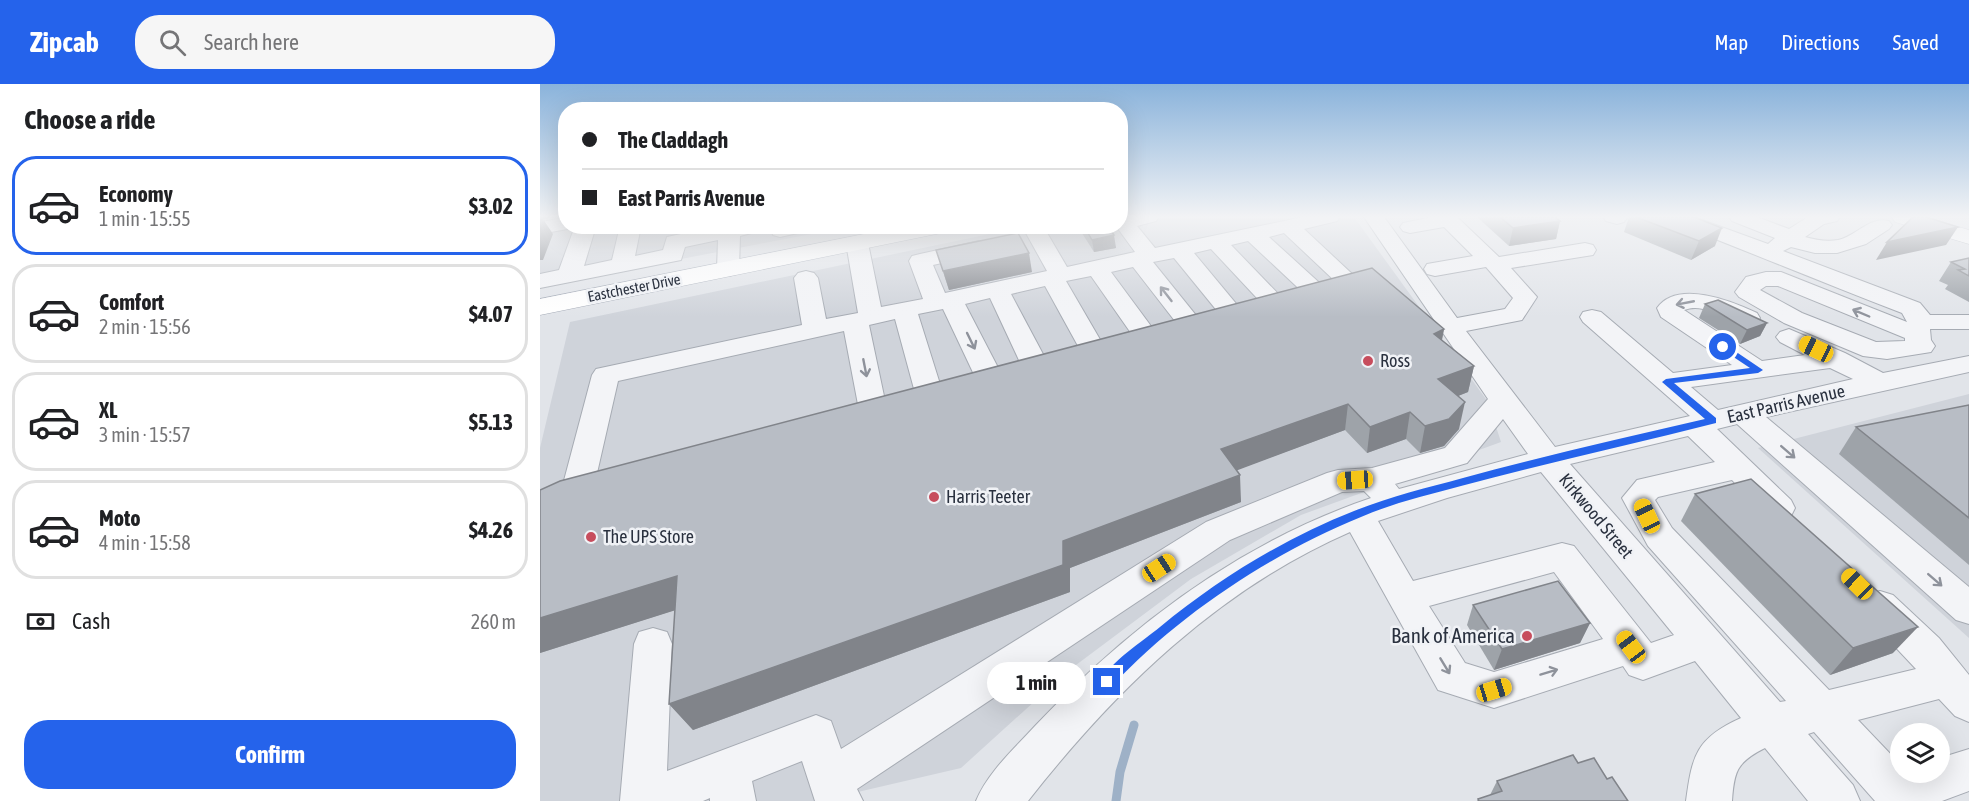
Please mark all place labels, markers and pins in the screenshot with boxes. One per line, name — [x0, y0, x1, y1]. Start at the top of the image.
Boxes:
place label: Ross — [1380, 350, 1410, 371]
marker: Ross — [1361, 354, 1375, 368]
place label: Harris Teeter — [946, 486, 1031, 507]
marker: Harris Teeter — [927, 490, 941, 504]
place label: The UPS Store — [603, 526, 694, 547]
marker: The UPS Store — [584, 530, 598, 544]
place label: Bank of America — [1391, 623, 1515, 647]
marker: Bank of America — [1520, 629, 1534, 643]

